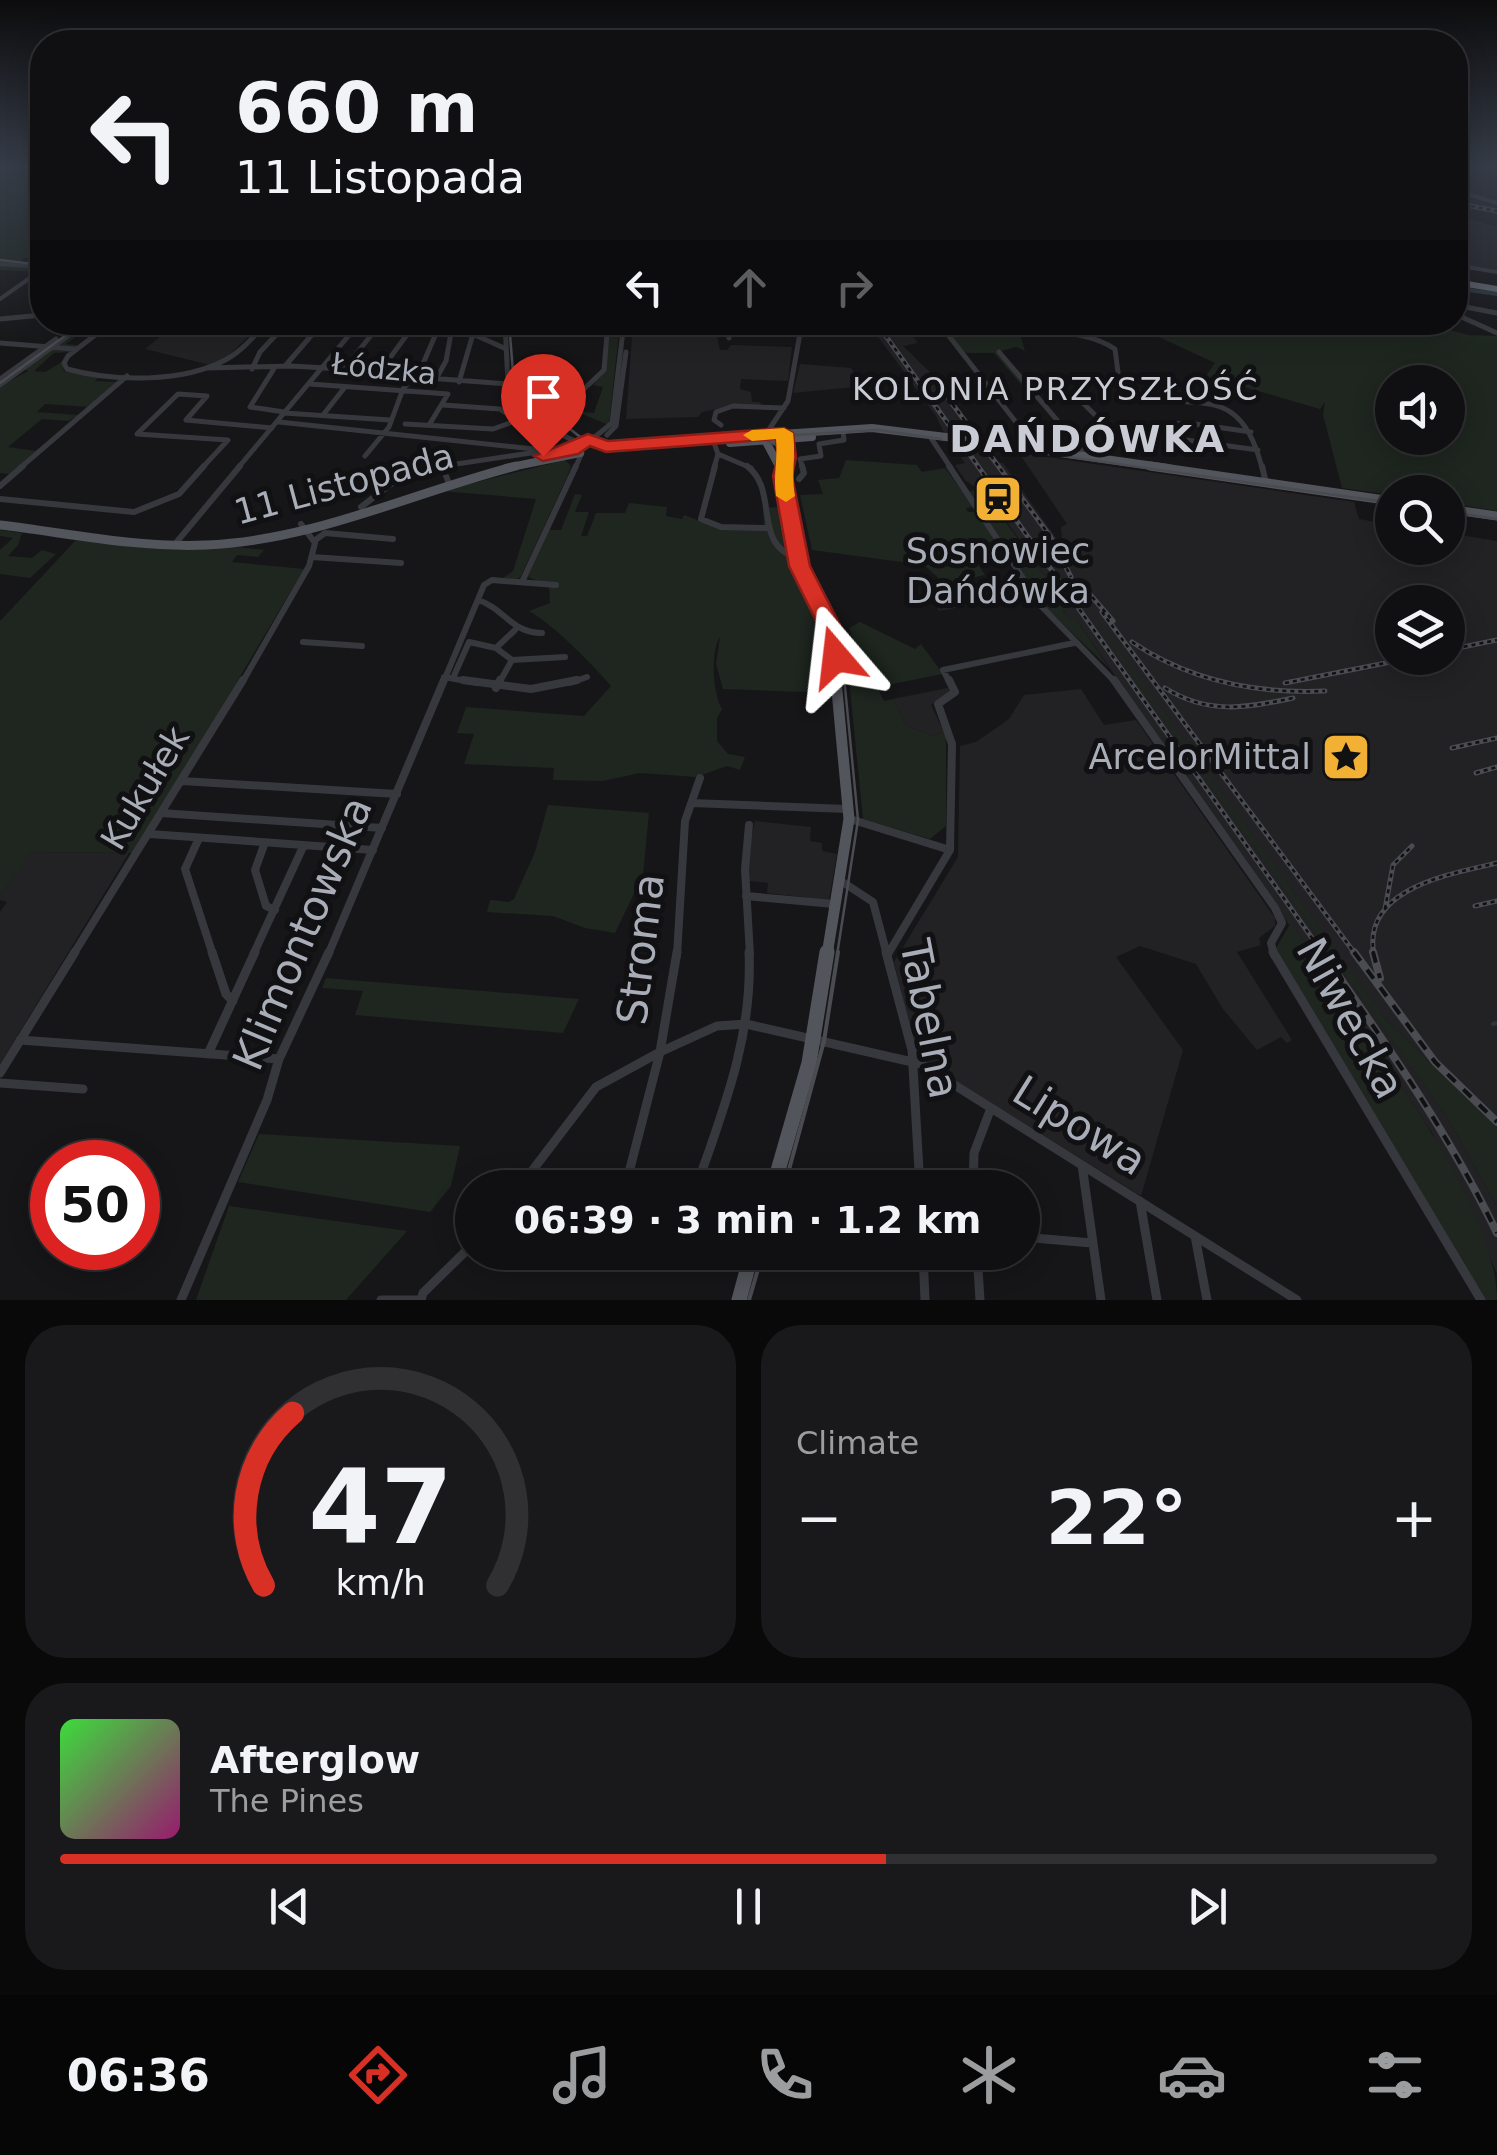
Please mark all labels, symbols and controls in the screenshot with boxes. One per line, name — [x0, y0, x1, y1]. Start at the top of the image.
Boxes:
text: 660 m — [235, 67, 478, 149]
icon: left — [70, 70, 200, 200]
text: 11 Listopada — [235, 151, 525, 204]
icon: left — [617, 260, 672, 315]
icon: ahead — [722, 260, 777, 315]
icon: right — [827, 260, 882, 315]
street label: Łódzka — [329, 345, 438, 391]
pin — [501, 354, 586, 457]
map controls — [1375, 365, 1465, 675]
button: sound — [1375, 365, 1465, 455]
icon: arrive — [516, 369, 571, 424]
district label: KOLONIA PRZYSZŁOŚĆ — [852, 369, 1260, 408]
district label: DAŃDÓWKA — [949, 417, 1227, 461]
street label: 11 Listopada — [230, 435, 458, 533]
station icon: Sosnowiec Dańdówka — [972, 473, 1024, 525]
button: search — [1375, 475, 1465, 565]
place label: Sosnowiec Dańdówka — [906, 531, 1090, 611]
button: layers — [1375, 585, 1465, 675]
position arrow — [784, 605, 888, 709]
street label: Kukułek — [93, 719, 198, 857]
place icon: ArcelorMittal — [1320, 731, 1372, 783]
place label: ArcelorMittal — [1089, 737, 1311, 777]
street label: Klimontowska — [223, 789, 382, 1077]
street label: Stroma — [607, 871, 674, 1027]
street label: Niwecka — [1287, 930, 1415, 1107]
street label: Tabelna — [890, 934, 969, 1103]
street label: Lipowa — [1004, 1066, 1155, 1185]
speed limit sign: 50 — [30, 1140, 160, 1270]
text: 06:39 · 3 min · 1.2 km — [514, 1198, 981, 1242]
text: Climate — [796, 1424, 919, 1462]
text: 47 — [308, 1446, 453, 1568]
text: 22° — [1046, 1474, 1187, 1562]
text: − — [796, 1486, 842, 1550]
text: + — [1391, 1486, 1437, 1550]
text: km/h — [335, 1562, 426, 1603]
text: Afterglow — [210, 1738, 420, 1782]
text: The Pines — [210, 1782, 364, 1820]
icon: previous — [262, 1879, 317, 1934]
icon: pause — [721, 1879, 776, 1934]
icon: next — [1180, 1879, 1235, 1934]
icon: directions — [343, 2040, 413, 2110]
icon: music — [547, 2040, 617, 2110]
icon: phone — [750, 2040, 820, 2110]
icon: climate — [954, 2040, 1024, 2110]
icon: car — [1157, 2040, 1227, 2110]
icon: filters — [1360, 2040, 1430, 2110]
text: 06:36 — [67, 2049, 210, 2102]

